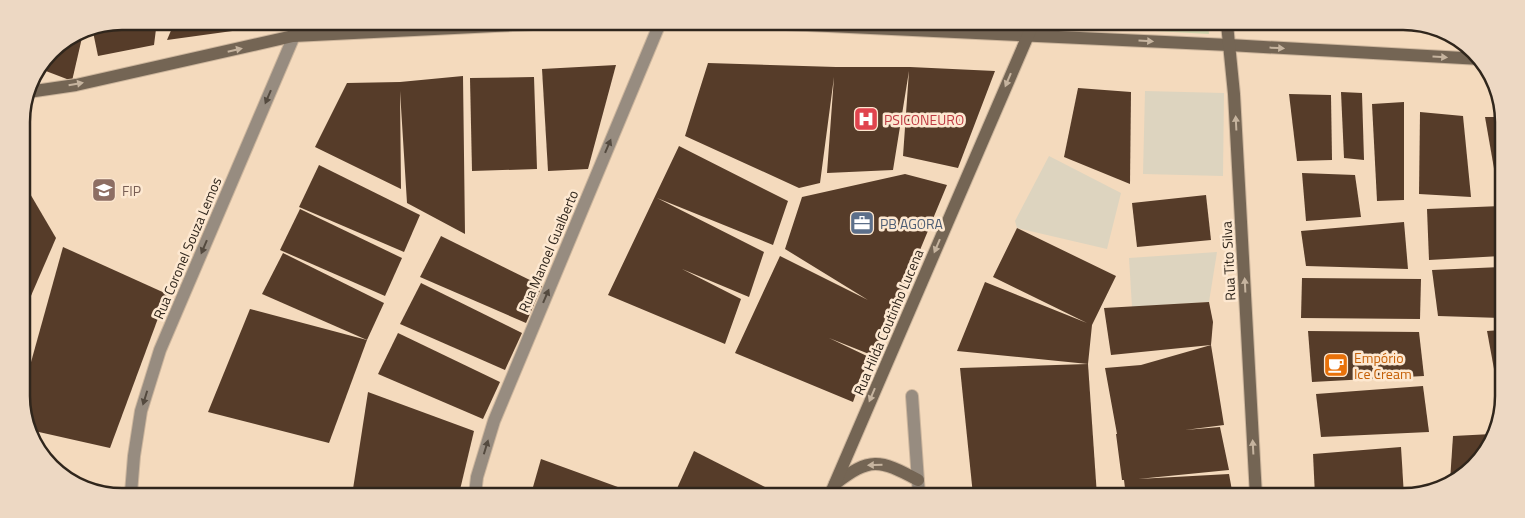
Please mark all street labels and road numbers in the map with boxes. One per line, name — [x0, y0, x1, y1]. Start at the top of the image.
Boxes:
street label: Rua Coronel Souza Lemos — [148, 174, 226, 322]
street label: Rua Manoel Gualberto — [513, 187, 583, 315]
street label: Rua Tito Silva — [1215, 221, 1241, 301]
street label: Rua Hilda Coutinho Lucena — [848, 246, 928, 398]

